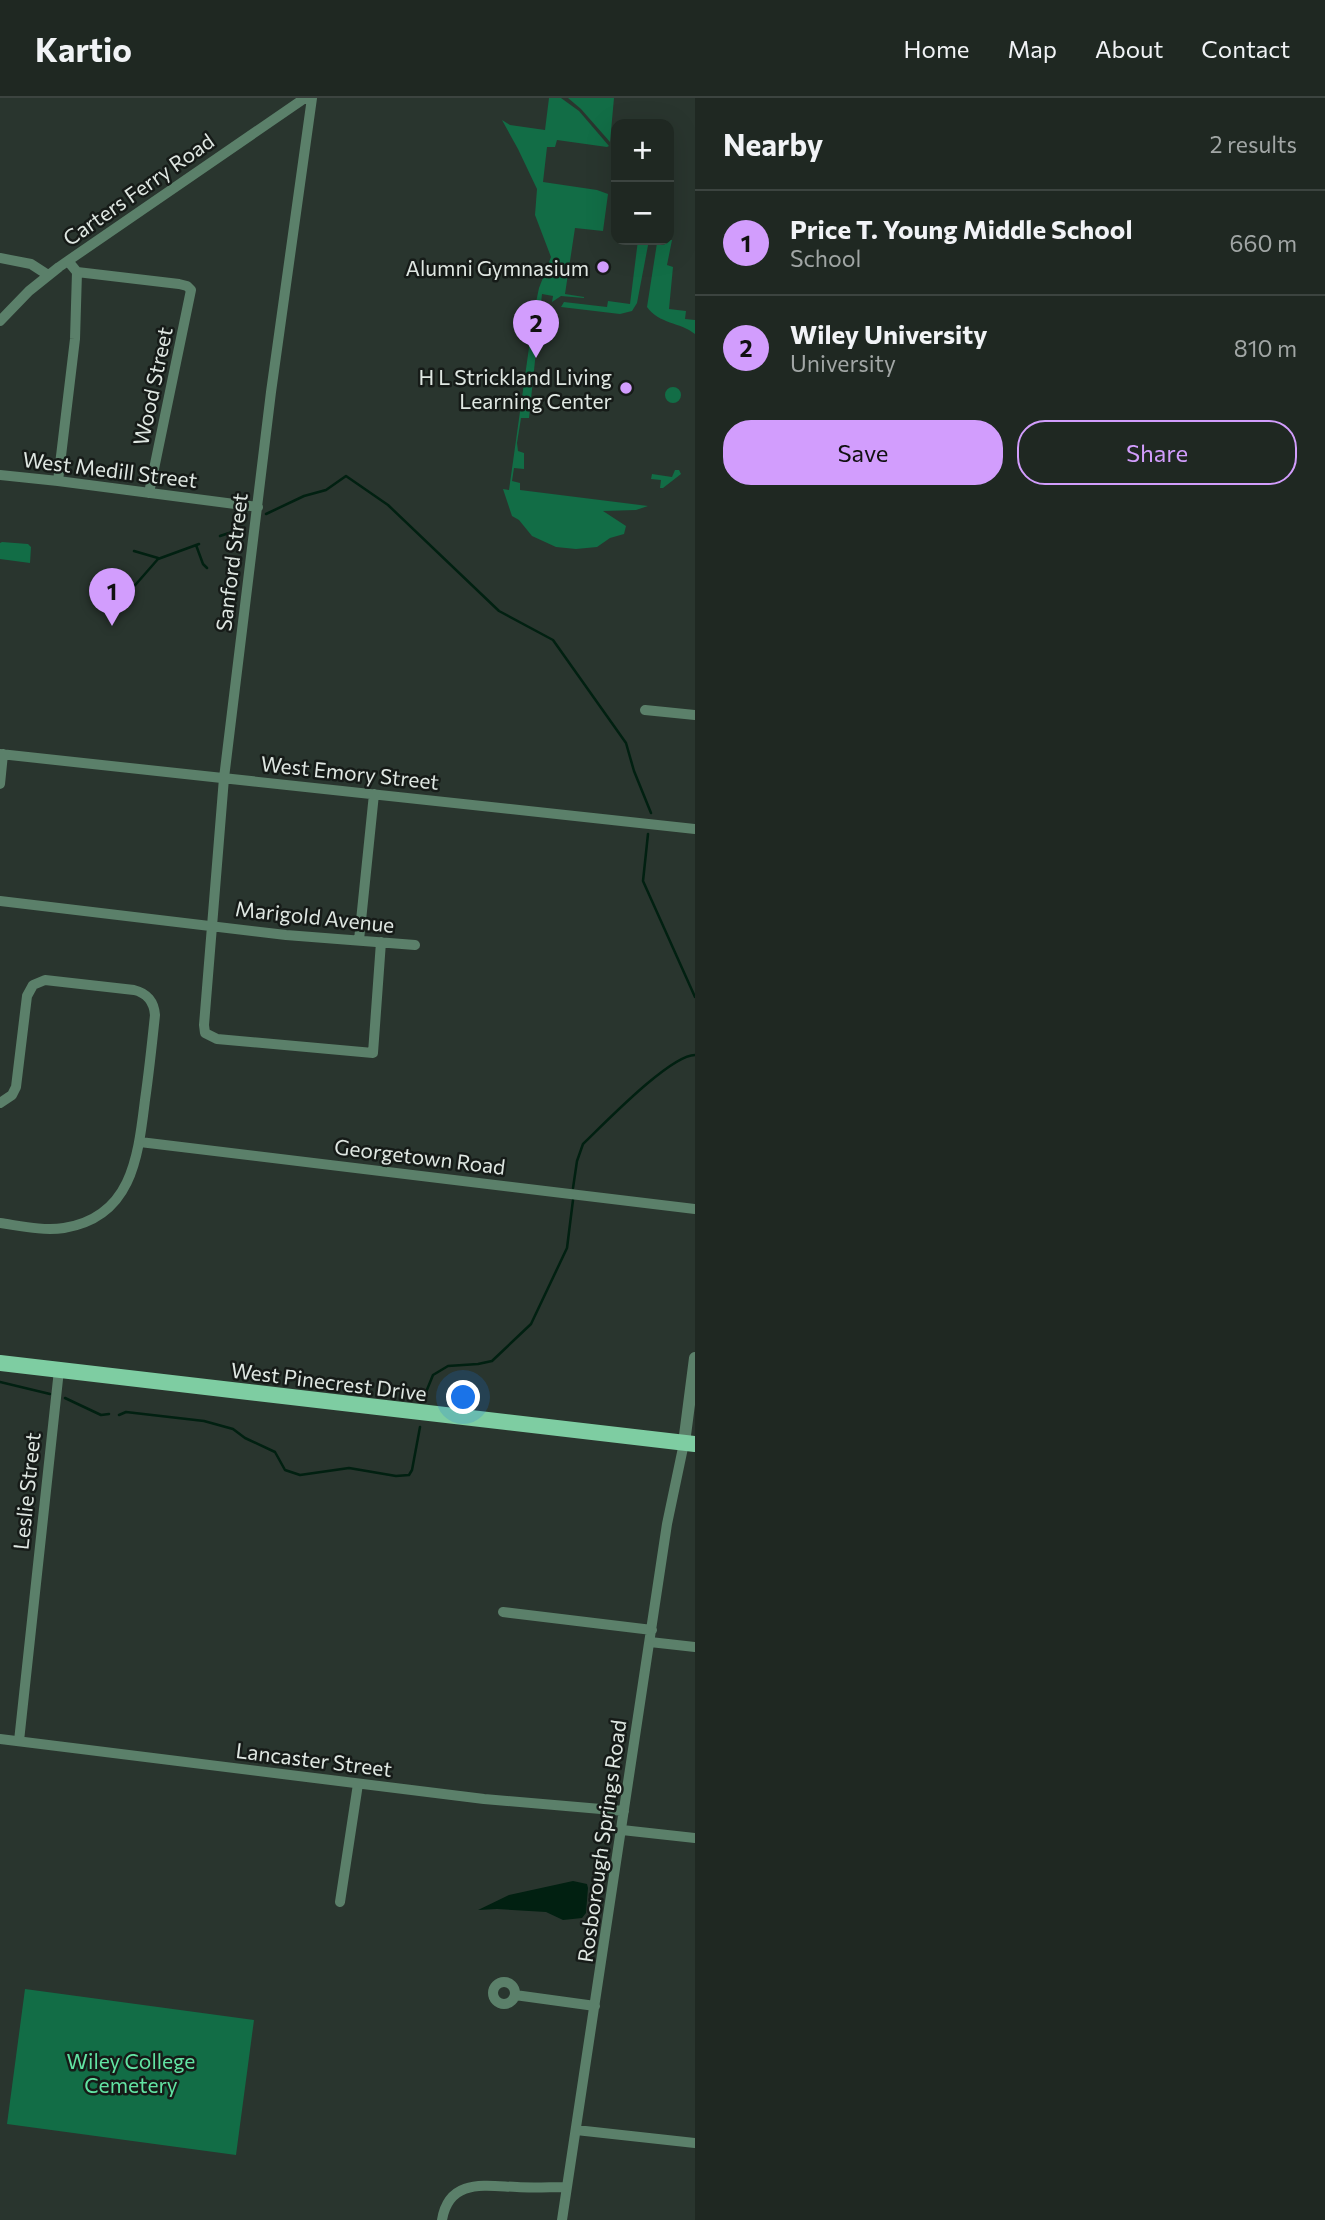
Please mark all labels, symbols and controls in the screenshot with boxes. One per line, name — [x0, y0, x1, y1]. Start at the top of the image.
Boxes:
text: Kartio — [35, 28, 132, 69]
text: Home — [904, 34, 970, 63]
text: Map — [1008, 34, 1057, 63]
text: About — [1095, 34, 1163, 63]
text: Contact — [1201, 34, 1290, 63]
map controls — [611, 119, 674, 245]
button: + — [611, 119, 674, 182]
text: Nearby — [723, 125, 823, 162]
street label: Carters Ferry Road — [58, 128, 218, 250]
text: 2 results — [1210, 130, 1297, 158]
button: − — [611, 182, 674, 245]
text: Price T. Young Middle School — [790, 213, 1132, 244]
text: 1 — [741, 229, 751, 257]
text: 660 m — [1230, 229, 1297, 257]
text: School — [790, 244, 861, 272]
place label: Alumni Gymnasium — [406, 255, 589, 280]
marker: Alumni Gymnasium — [595, 259, 611, 275]
pin: 2 — [513, 300, 559, 358]
text: Wiley University — [790, 318, 988, 349]
street label: Wood Street — [127, 324, 177, 448]
text: 2 — [739, 334, 753, 362]
text: 810 m — [1234, 334, 1297, 362]
text: University — [790, 349, 896, 377]
place label: H L Strickland Living Learning Center — [418, 364, 612, 413]
marker: H L Strickland Living Learning Center — [618, 380, 634, 396]
button: Save — [723, 420, 1003, 485]
button: Share — [1017, 420, 1297, 485]
street label: West Medill Street — [21, 446, 199, 492]
street label: Sanford Street — [210, 491, 252, 633]
pin: 1 — [89, 568, 135, 626]
street label: West Emory Street — [260, 750, 440, 794]
street label: Marigold Avenue — [234, 895, 396, 937]
street label: Georgetown Road — [333, 1133, 507, 1179]
street label: West Pinecrest Drive — [230, 1357, 428, 1405]
your location — [446, 1380, 480, 1414]
street label: Leslie Street — [7, 1431, 45, 1551]
street label: Rosborough Springs Road — [572, 1718, 630, 1964]
street label: Lancaster Street — [234, 1737, 394, 1781]
park label: Wiley College Cemetery — [67, 2048, 195, 2097]

